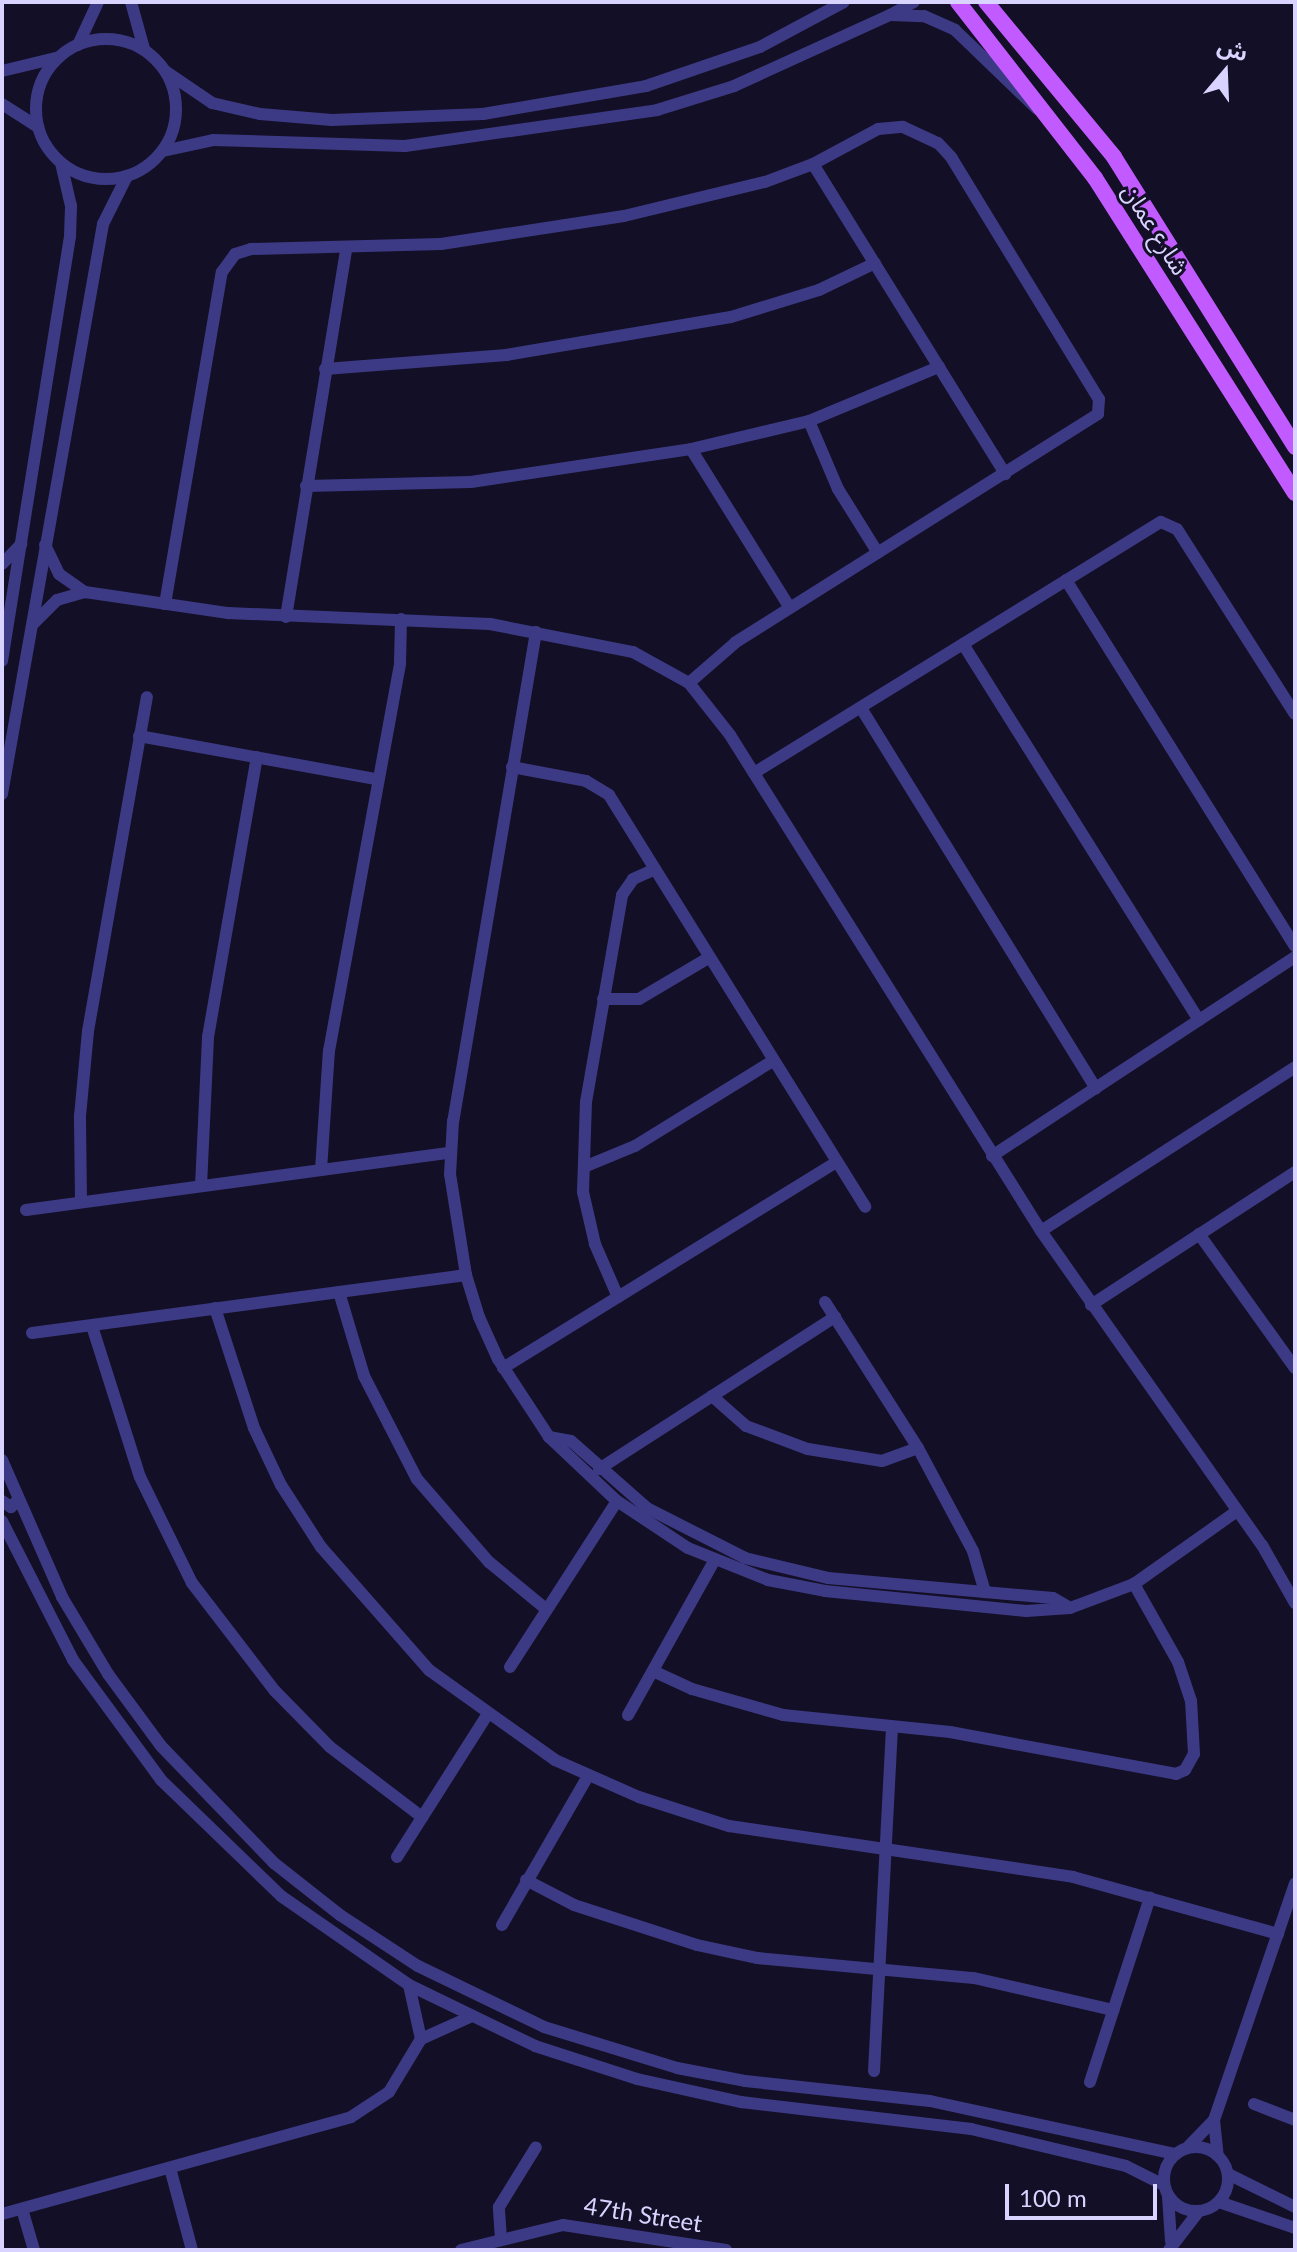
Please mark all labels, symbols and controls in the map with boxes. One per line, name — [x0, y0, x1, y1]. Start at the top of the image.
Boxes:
text: ش — [1214, 31, 1252, 67]
north arrow — [1185, 32, 1265, 112]
street label: شارع عمان — [1117, 178, 1195, 280]
scale bar — [1009, 2168, 1161, 2218]
text: 100 m — [1019, 2183, 1087, 2212]
street label: 47th Street — [582, 2190, 704, 2238]

